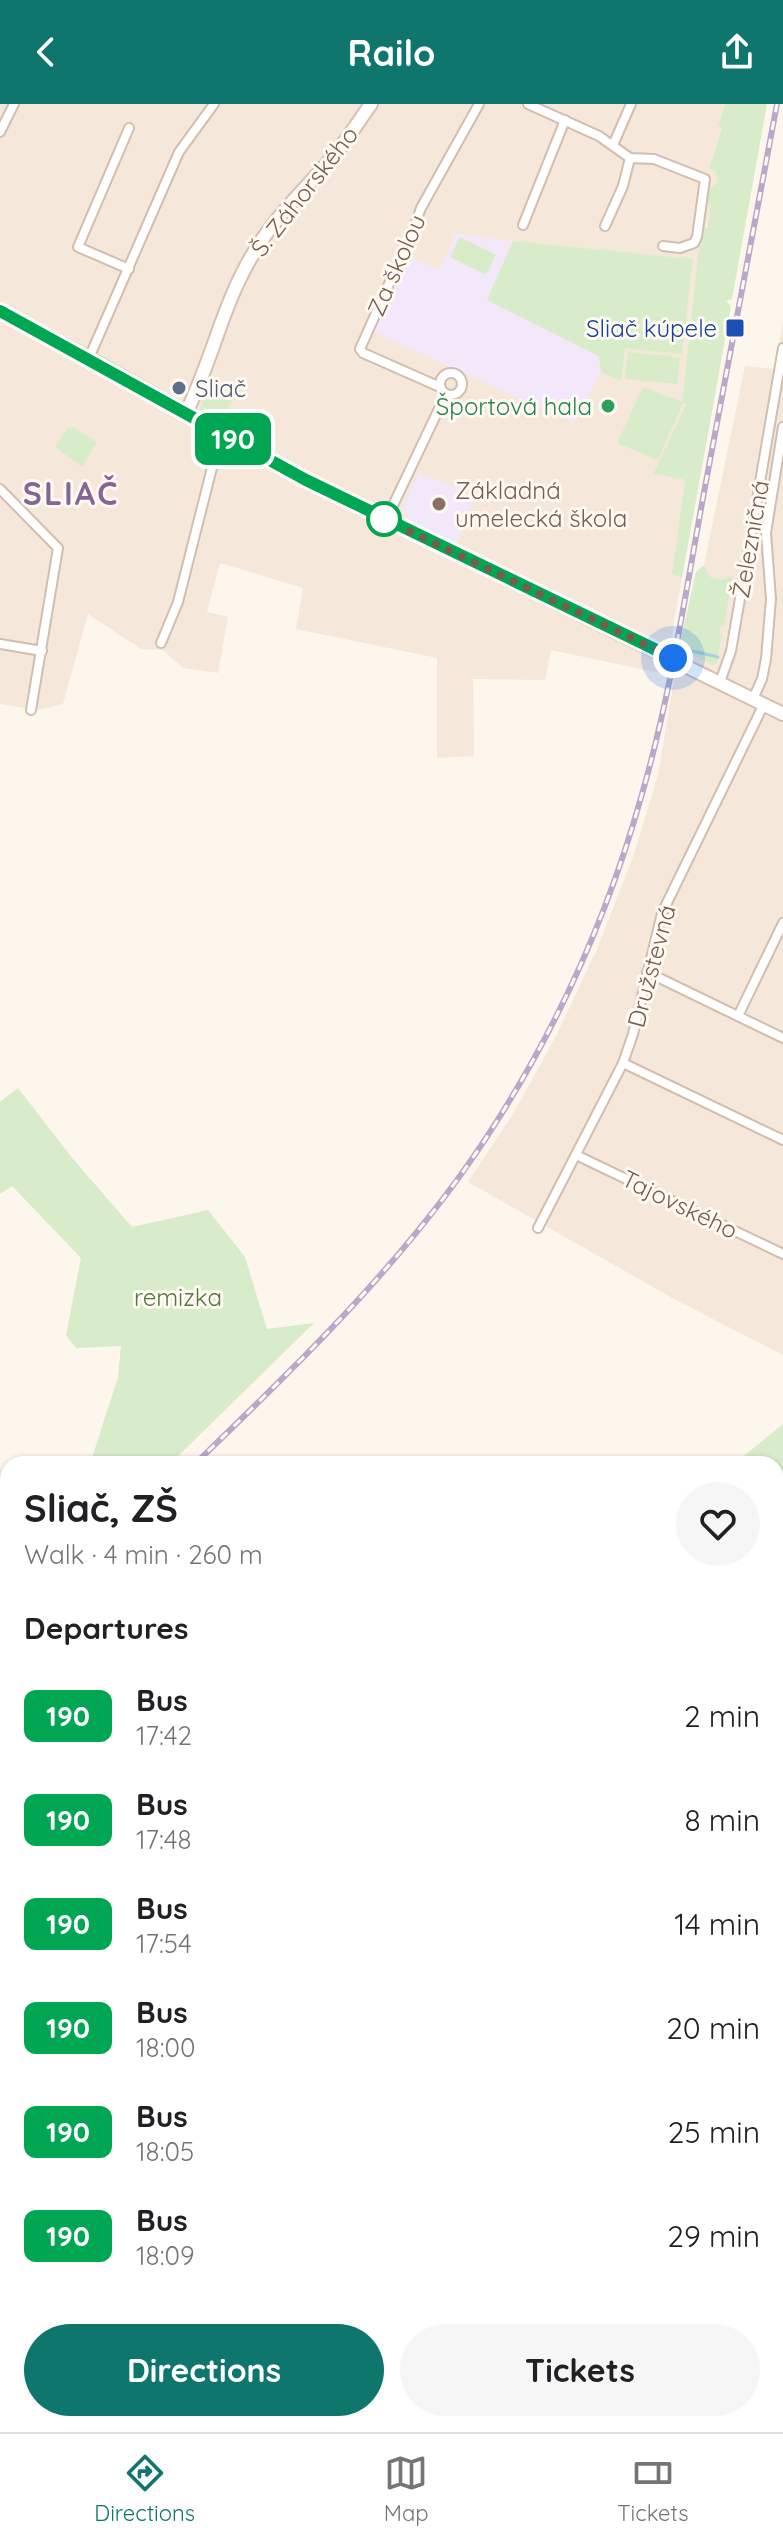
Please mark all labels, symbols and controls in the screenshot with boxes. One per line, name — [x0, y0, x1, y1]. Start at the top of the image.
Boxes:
icon: back — [24, 30, 68, 74]
text: Railo — [348, 30, 435, 75]
icon: share — [715, 30, 759, 74]
street label: Š. Záhorského — [244, 120, 364, 262]
street label: Za školou — [360, 210, 432, 320]
place label: Sliač kúpele — [586, 313, 717, 343]
marker: Sliač kúpele — [724, 317, 746, 339]
place label: Sliač — [195, 373, 246, 403]
marker: Sliač — [170, 379, 188, 397]
place label: Športová hala — [436, 391, 592, 421]
marker: Športová hala — [599, 397, 617, 415]
line badge: 190 — [187, 413, 279, 465]
text: 190 — [211, 421, 255, 456]
district label: SLIAČ — [23, 473, 119, 513]
place label: Základná umelecká škola — [455, 475, 627, 533]
street label: Železničná — [725, 478, 775, 600]
marker: Základná umelecká škola — [430, 495, 448, 513]
unlabelled marker — [367, 502, 401, 536]
your location — [653, 638, 693, 678]
street label: Družstevná — [620, 902, 682, 1030]
street label: Tajovského — [617, 1163, 743, 1245]
park label: remizka — [134, 1282, 222, 1312]
button: heart — [676, 1482, 760, 1566]
text: Sliač, ZŠ — [24, 1484, 178, 1532]
text: Walk · 4 min · 260 m — [24, 1538, 263, 1571]
text: Departures — [24, 1609, 189, 1647]
text: Bus — [136, 1681, 188, 1719]
text: 2 min — [684, 1697, 760, 1735]
text: 190 — [46, 1698, 90, 1733]
text: 17:42 — [136, 1719, 192, 1752]
text: Bus — [136, 1785, 188, 1823]
text: 8 min — [684, 1801, 760, 1839]
text: 190 — [46, 1802, 90, 1837]
text: 17:48 — [136, 1823, 192, 1856]
text: Bus — [136, 1889, 188, 1927]
text: 14 min — [674, 1905, 760, 1943]
text: 190 — [46, 1906, 90, 1941]
text: 17:54 — [136, 1927, 192, 1960]
text: Bus — [136, 1993, 188, 2031]
text: 20 min — [666, 2009, 760, 2047]
text: 190 — [46, 2010, 90, 2045]
text: 18:00 — [136, 2031, 195, 2064]
text: Bus — [136, 2097, 188, 2135]
text: 25 min — [668, 2113, 760, 2151]
text: 190 — [46, 2114, 90, 2149]
text: 18:05 — [136, 2135, 194, 2168]
text: Bus — [136, 2201, 188, 2239]
text: 29 min — [667, 2217, 760, 2255]
text: 190 — [46, 2218, 90, 2253]
text: 18:09 — [136, 2239, 195, 2272]
button: Directions — [24, 2324, 384, 2416]
button: Tickets — [400, 2324, 760, 2416]
tab: Directions — [94, 2451, 195, 2527]
tab: Map — [384, 2451, 429, 2527]
tab: Tickets — [617, 2451, 689, 2527]

